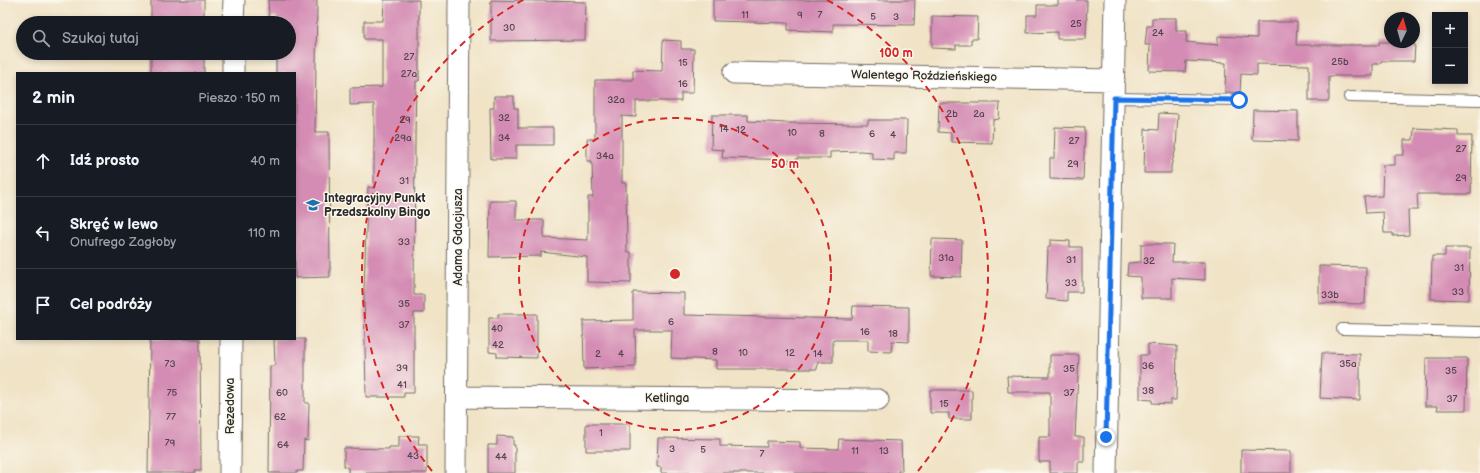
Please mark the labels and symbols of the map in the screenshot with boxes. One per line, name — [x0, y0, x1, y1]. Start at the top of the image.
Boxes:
house number: 11 — [741, 9, 749, 21]
house number: 9 — [797, 9, 803, 21]
house number: 7 — [818, 9, 823, 21]
house number: 5 — [870, 11, 876, 23]
house number: 3 — [893, 11, 899, 23]
north arrow — [1384, 12, 1420, 48]
house number: 25 — [1070, 18, 1082, 30]
house number: 30 — [503, 22, 515, 34]
house number: 24 — [1152, 27, 1164, 39]
text: 100 m — [879, 46, 913, 61]
house number: 27 — [404, 51, 414, 63]
house number: 25b — [1331, 56, 1349, 68]
house number: 15 — [678, 57, 688, 69]
street label: Walentego Roździeńskiego — [851, 67, 997, 85]
house number: 27a — [401, 68, 418, 80]
house number: 16 — [678, 78, 688, 90]
route start — [1230, 91, 1248, 109]
house number: 32a — [607, 94, 625, 106]
house number: 2b — [946, 108, 958, 120]
house number: 2a — [973, 108, 985, 120]
house number: 32 — [498, 112, 510, 124]
house number: 29 — [399, 114, 411, 126]
house number: 14 — [719, 123, 729, 135]
house number: 12 — [736, 124, 746, 136]
house number: 10 — [787, 127, 797, 139]
house number: 8 — [819, 128, 825, 140]
house number: 6 — [869, 128, 875, 140]
house number: 4 — [890, 129, 896, 141]
house number: 29a — [394, 132, 412, 144]
house number: 34 — [498, 132, 510, 144]
house number: 27 — [1069, 135, 1079, 147]
house number: 27 — [1456, 143, 1466, 155]
house number: 34a — [596, 150, 614, 162]
text: 50 m — [771, 157, 799, 172]
house number: 29 — [1067, 158, 1079, 170]
house number: 29 — [1455, 172, 1467, 184]
house number: 31 — [399, 175, 409, 187]
street label: Adama Gdacjusza — [451, 188, 466, 286]
place label: Integracyjny Punkt Przedszkolny Bingo — [324, 191, 430, 220]
school or university icon: Integracyjny Punkt Przedszkolny Bingo — [305, 197, 321, 213]
house number: 33 — [398, 236, 410, 248]
house number: 31a — [938, 252, 954, 264]
house number: 31 — [1066, 254, 1076, 266]
house number: 32 — [1143, 255, 1155, 267]
house number: 31 — [1454, 262, 1464, 274]
centre of rings — [668, 267, 682, 281]
house number: 33 — [1065, 277, 1077, 289]
house number: 33 — [1452, 286, 1464, 298]
house number: 33b — [1321, 289, 1339, 301]
house number: 35 — [398, 298, 410, 310]
house number: 6 — [668, 316, 674, 328]
house number: 37 — [398, 319, 410, 331]
house number: 40 — [491, 323, 503, 335]
house number: 16 — [860, 326, 870, 338]
house number: 18 — [888, 328, 898, 340]
house number: 42 — [492, 339, 504, 351]
house number: 8 — [712, 346, 718, 358]
house number: 10 — [738, 347, 748, 359]
house number: 12 — [785, 347, 795, 359]
house number: 2 — [595, 348, 601, 360]
house number: 4 — [618, 348, 624, 360]
house number: 14 — [813, 348, 823, 360]
house number: 73 — [164, 358, 176, 370]
house number: 35a — [1339, 358, 1357, 370]
house number: 36 — [1142, 360, 1154, 372]
house number: 39 — [396, 362, 408, 374]
house number: 35 — [1063, 363, 1075, 375]
house number: 35 — [1445, 365, 1457, 377]
street label: Rezedowa — [223, 377, 238, 434]
house number: 41 — [397, 379, 407, 391]
house number: 38 — [1142, 385, 1154, 397]
house number: 75 — [167, 387, 178, 399]
house number: 60 — [276, 387, 288, 399]
house number: 37 — [1063, 387, 1075, 399]
street label: Ketlinga — [645, 391, 689, 406]
house number: 37 — [1446, 393, 1458, 405]
house number: 15 — [939, 398, 949, 410]
house number: 77 — [166, 411, 176, 423]
house number: 62 — [274, 411, 286, 423]
house number: 1 — [599, 427, 603, 439]
route end — [1097, 428, 1115, 446]
house number: 79 — [165, 437, 176, 449]
house number: 64 — [277, 439, 289, 451]
house number: 3 — [669, 443, 675, 455]
house number: 5 — [700, 444, 706, 456]
house number: 11 — [851, 445, 859, 457]
house number: 13 — [879, 445, 889, 457]
house number: 7 — [760, 448, 765, 460]
house number: 43 — [407, 450, 419, 462]
house number: 44 — [495, 451, 507, 463]

